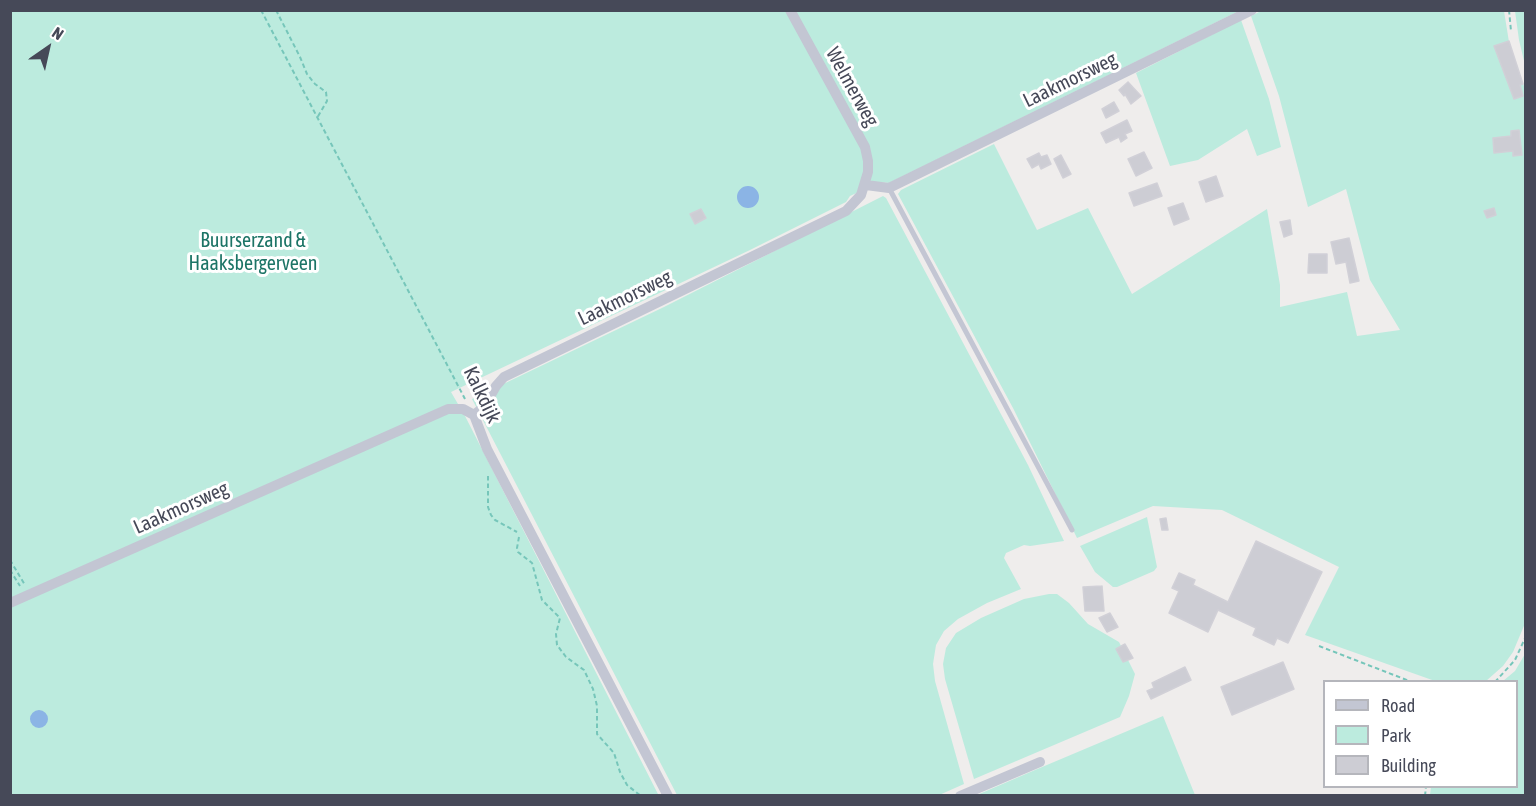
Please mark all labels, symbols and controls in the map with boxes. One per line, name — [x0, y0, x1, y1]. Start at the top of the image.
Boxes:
north arrow — [18, 18, 78, 78]
text: N — [49, 23, 67, 43]
street label: Welmerweg — [820, 43, 884, 131]
street label: Laakmorsweg — [1019, 47, 1121, 113]
park label: Buurserzand & Haaksbergerveen — [189, 229, 317, 276]
street label: Laakmorsweg — [574, 265, 676, 331]
street label: Kalkdijk — [458, 363, 506, 427]
street label: Laakmorsweg — [130, 476, 232, 540]
legend — [1323, 680, 1518, 788]
text: Road — [1381, 695, 1415, 716]
text: Park — [1381, 725, 1411, 746]
text: Building — [1381, 755, 1436, 776]

